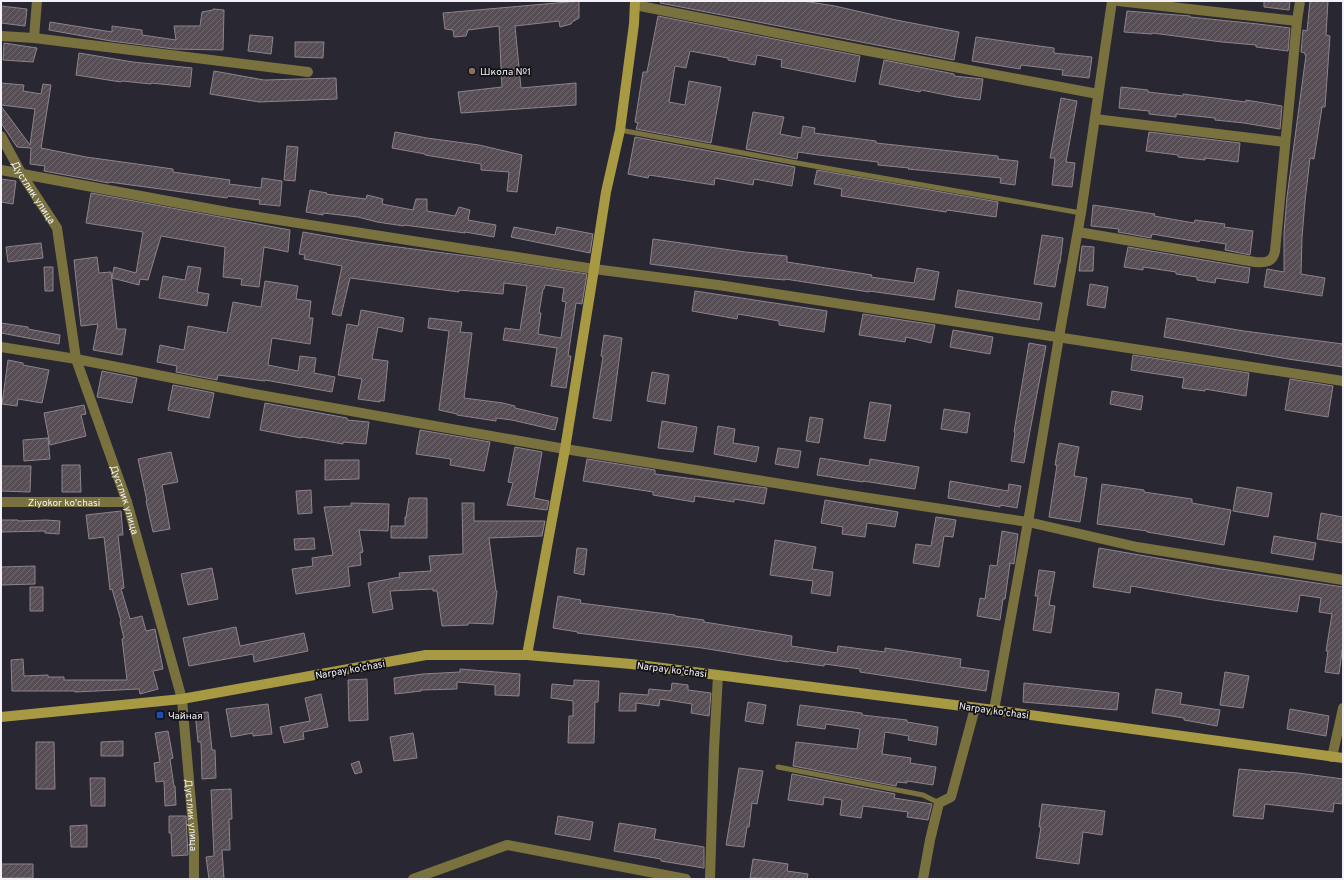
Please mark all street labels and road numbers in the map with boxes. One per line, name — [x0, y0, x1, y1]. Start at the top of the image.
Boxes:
street label: Дустлик улица — [8, 159, 58, 227]
street label: Дустлик улица — [106, 463, 141, 536]
street label: Ziyokor ko'chasi — [28, 497, 100, 510]
street label: Narpay ko'chasi — [314, 658, 386, 683]
street label: Narpay ko'chasi — [636, 660, 708, 681]
street label: Narpay ko'chasi — [958, 700, 1030, 723]
street label: Дустлик улица — [181, 779, 199, 851]

